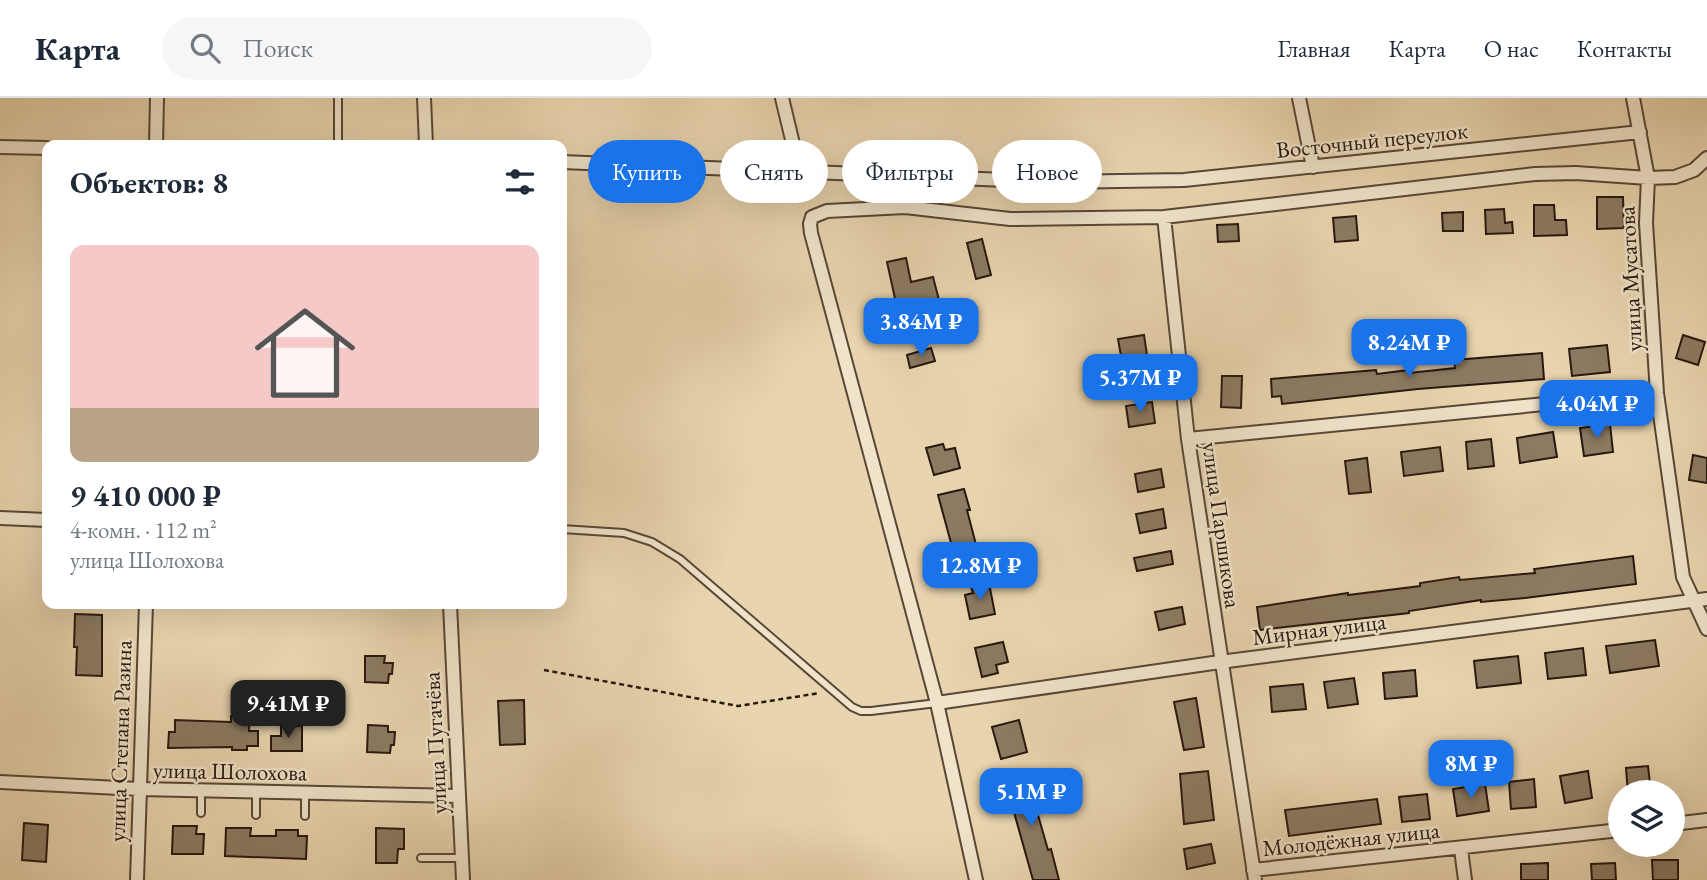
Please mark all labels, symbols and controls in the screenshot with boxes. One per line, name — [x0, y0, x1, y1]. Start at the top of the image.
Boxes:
search box — [162, 17, 652, 80]
text: Карта — [35, 27, 120, 70]
icon: search — [186, 29, 224, 67]
text: Поиск — [242, 31, 313, 65]
text: Главная — [1277, 33, 1351, 64]
text: Карта — [1389, 33, 1446, 64]
text: О нас — [1484, 33, 1539, 64]
text: Контакты — [1577, 33, 1672, 64]
street label: Восточный переулок — [1275, 115, 1469, 165]
chip: Купить — [588, 140, 706, 203]
chip: Снять — [720, 140, 828, 203]
chip: Фильтры — [842, 140, 978, 203]
chip: Новое — [992, 140, 1102, 203]
text: Объектов: 8 — [70, 163, 228, 202]
icon: filters — [501, 163, 539, 201]
street label: улица Мусатова — [1611, 205, 1649, 352]
icon: home — [242, 290, 368, 416]
pin: 3.84M ₽ — [856, 299, 986, 358]
text: 3.84M ₽ — [880, 306, 962, 336]
pin: 8.24M ₽ — [1344, 320, 1474, 379]
text: 8.24M ₽ — [1368, 327, 1450, 357]
pin: 5.37M ₽ — [1075, 354, 1205, 414]
text: 5.37M ₽ — [1099, 362, 1181, 392]
pin: 4.04M ₽ — [1532, 380, 1662, 440]
text: 4.04M ₽ — [1556, 388, 1638, 418]
street label: улица Паршикова — [1195, 440, 1249, 611]
text: 9 410 000 ₽ — [70, 476, 221, 515]
text: 4-комн. · 112 m² — [70, 515, 217, 545]
pin: 12.8M ₽ — [915, 542, 1045, 602]
text: улица Шолохова — [70, 545, 224, 575]
text: 12.8M ₽ — [939, 550, 1021, 580]
street label: Мирная улица — [1250, 606, 1388, 652]
street label: улица Степана Разина — [101, 639, 139, 843]
street label: улица Пугачёва — [416, 670, 454, 815]
pin: 9.41M ₽ — [223, 680, 353, 740]
text: 9.41M ₽ — [247, 688, 329, 718]
pin: 8M ₽ — [1430, 740, 1512, 800]
text: 8M ₽ — [1445, 748, 1497, 778]
street label: улица Шолохова — [153, 755, 308, 787]
pin: 5.1M ₽ — [974, 768, 1088, 828]
text: 5.1M ₽ — [996, 776, 1066, 806]
map controls — [1608, 780, 1685, 857]
button: layers — [1608, 780, 1685, 857]
street label: Молодёжная улица — [1261, 815, 1442, 863]

